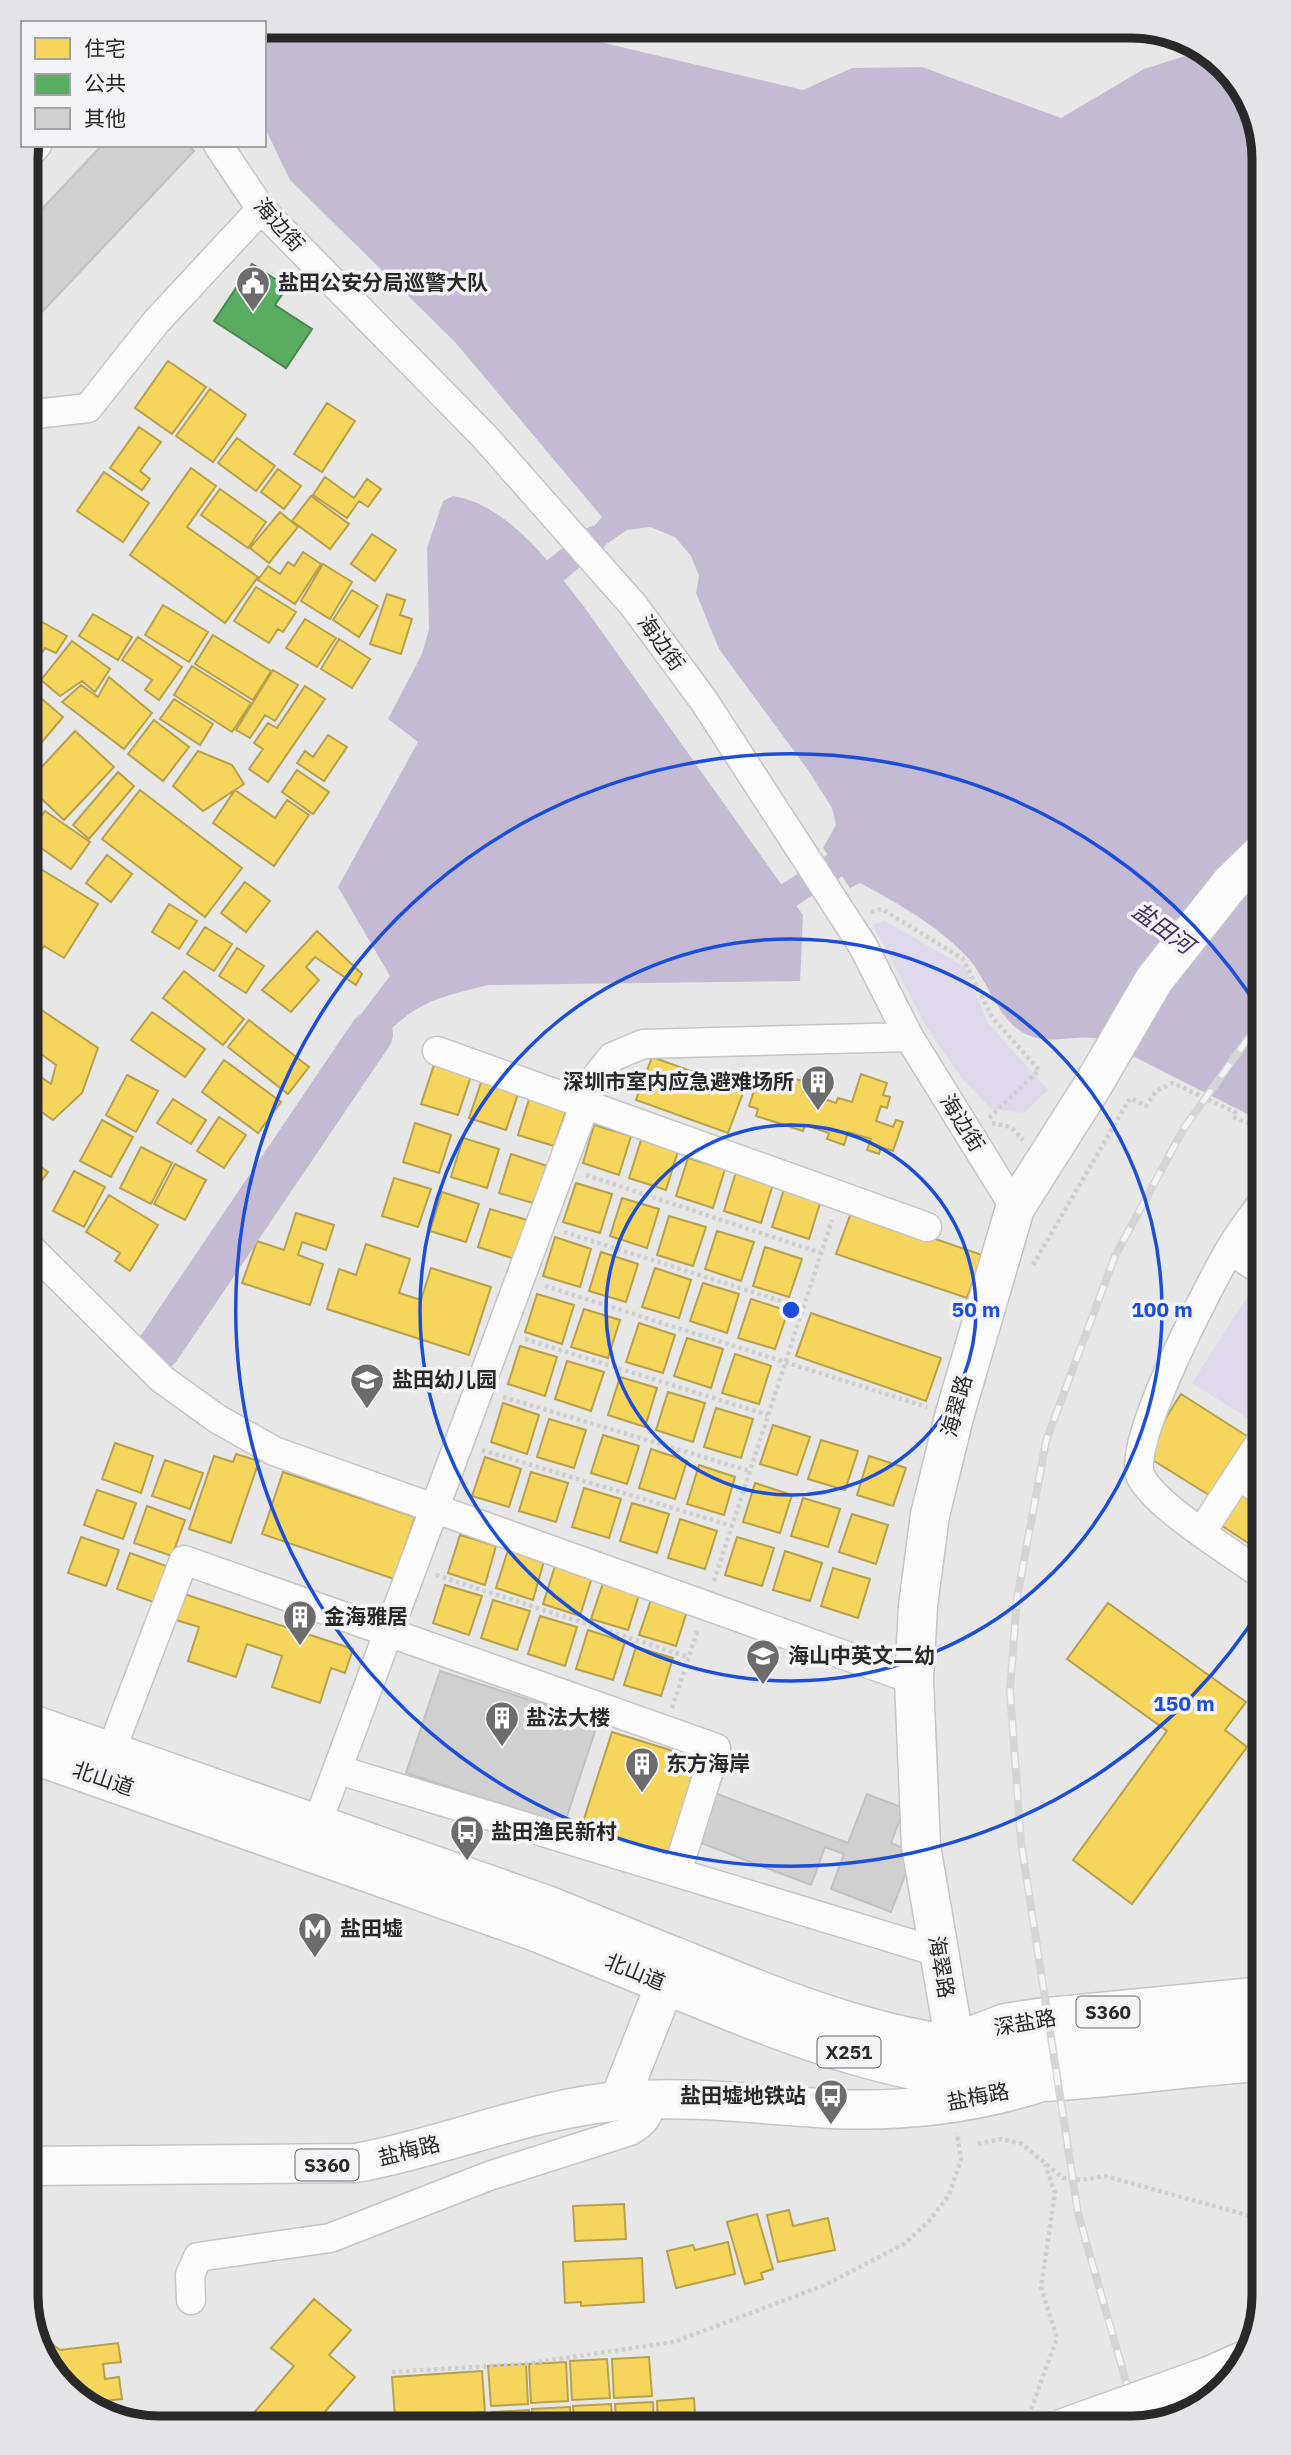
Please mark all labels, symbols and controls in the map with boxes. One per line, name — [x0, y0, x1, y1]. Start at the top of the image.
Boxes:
legend — [21, 21, 266, 147]
text: 住宅 — [84, 34, 126, 62]
text: 公共 — [84, 69, 126, 97]
text: 其他 — [84, 104, 126, 132]
street label: 海边街 — [248, 192, 311, 257]
public building icon: 盐田公安分局巡警大队 — [234, 264, 272, 313]
place label: 盐田公安分局巡警大队 — [278, 268, 488, 296]
street label: 海边街 — [632, 609, 692, 676]
water label: 盐田河 — [1127, 895, 1204, 962]
building icon: 深圳市室内应急避难场所 — [799, 1063, 837, 1112]
place label: 深圳市室内应急避难场所 — [563, 1067, 794, 1095]
street label: 海边街 — [934, 1088, 991, 1157]
text: 50 m — [952, 1295, 1000, 1323]
text: 100 m — [1131, 1295, 1193, 1323]
centre of rings — [779, 1298, 803, 1322]
school or university icon: 盐田幼儿园 — [348, 1361, 386, 1410]
place label: 盐田幼儿园 — [392, 1365, 497, 1393]
street label: 海翠路 — [934, 1372, 978, 1440]
building icon: 金海雅居 — [281, 1598, 319, 1647]
place label: 金海雅居 — [324, 1602, 408, 1630]
school or university icon: 海山中英文二幼 — [744, 1637, 782, 1686]
place label: 海山中英文二幼 — [788, 1641, 935, 1669]
text: 150 m — [1153, 1689, 1215, 1717]
building icon: 盐法大楼 — [483, 1699, 521, 1748]
place label: 盐法大楼 — [526, 1703, 610, 1731]
building icon: 东方海岸 — [623, 1745, 661, 1794]
place label: 东方海岸 — [666, 1749, 750, 1777]
street label: 北山道 — [69, 1755, 138, 1802]
bus stop icon: 盐田渔民新村 — [448, 1813, 486, 1862]
place label: 盐田渔民新村 — [491, 1817, 617, 1845]
metro station icon: 盐田墟 — [296, 1910, 334, 1959]
place label: 盐田墟 — [340, 1914, 403, 1942]
street label: 海翠路 — [923, 1933, 961, 2000]
street label: 北山道 — [601, 1946, 670, 1996]
road number: S360 — [1076, 1996, 1140, 2028]
street label: 深盐路 — [991, 2003, 1058, 2041]
road number: X251 — [818, 2036, 880, 2068]
street label: 盐梅路 — [944, 2076, 1011, 2116]
bus stop icon: 盐田墟地铁站 — [812, 2077, 850, 2126]
place label: 盐田墟地铁站 — [680, 2081, 806, 2109]
street label: 盐梅路 — [375, 2129, 443, 2171]
road number: S360 — [296, 2150, 358, 2180]

